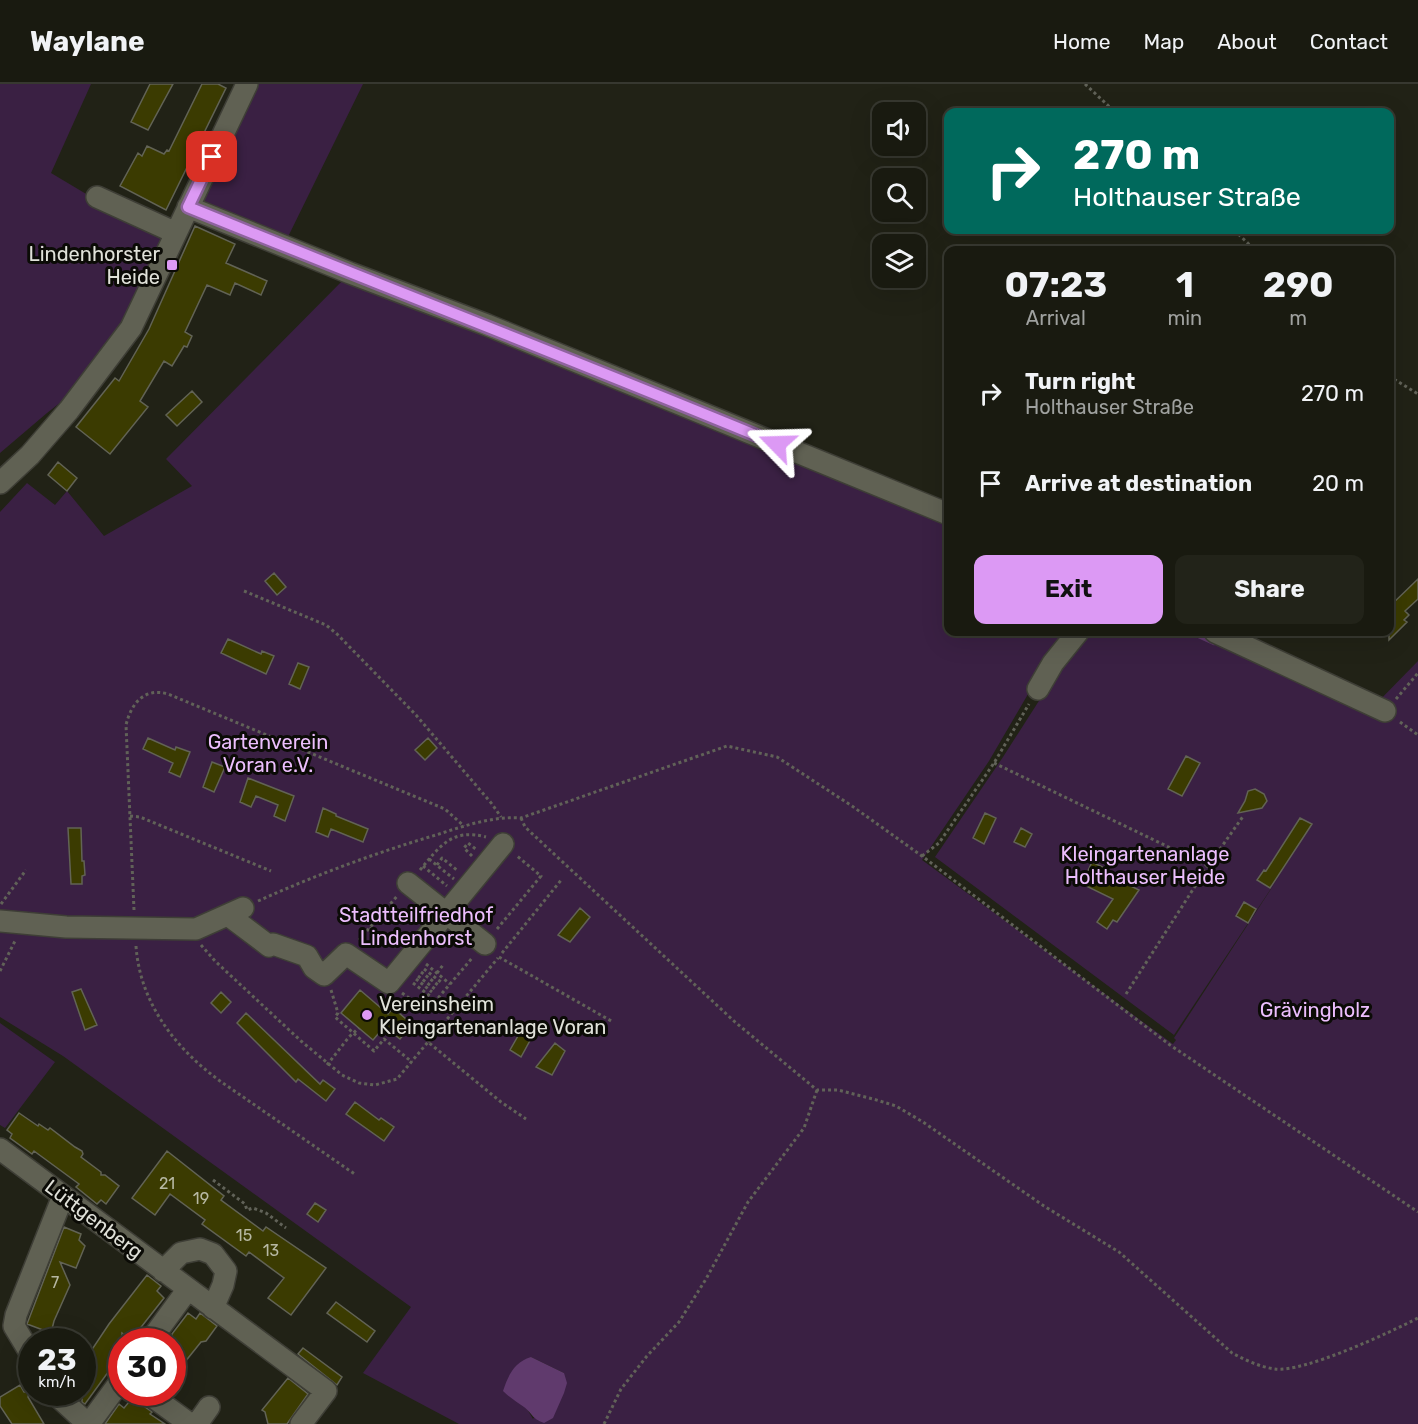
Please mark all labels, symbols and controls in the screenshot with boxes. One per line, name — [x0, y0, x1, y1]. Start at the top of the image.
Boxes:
text: Waylane — [30, 25, 145, 58]
text: Home — [1053, 29, 1110, 54]
text: Map — [1143, 29, 1184, 54]
text: About — [1217, 29, 1277, 54]
text: Contact — [1310, 29, 1388, 54]
map controls — [872, 102, 926, 288]
button: sound — [872, 102, 926, 156]
text: 270 m — [1073, 130, 1200, 180]
pin — [186, 131, 237, 182]
icon: right — [974, 132, 1052, 210]
icon: arrive — [195, 140, 228, 173]
button: search — [872, 168, 926, 222]
text: Holthauser Straße — [1073, 181, 1301, 213]
button: layers — [872, 234, 926, 288]
place label: Lindenhorster Heide — [28, 242, 160, 289]
marker: Lindenhorster Heide — [165, 258, 179, 272]
text: 07:23 — [1004, 263, 1107, 306]
text: 1 — [1176, 263, 1194, 306]
text: 290 — [1263, 263, 1334, 306]
text: Arrival — [1026, 306, 1086, 330]
text: min — [1168, 306, 1202, 330]
text: m — [1289, 306, 1307, 330]
text: Turn right — [1025, 368, 1135, 395]
icon: right — [974, 377, 1007, 410]
text: 270 m — [1301, 380, 1364, 407]
text: Holthauser Straße — [1025, 395, 1194, 419]
position arrow — [745, 412, 809, 476]
icon: arrive — [974, 467, 1007, 500]
text: Arrive at destination — [1025, 470, 1252, 497]
text: 20 m — [1312, 470, 1364, 497]
button: Exit — [974, 555, 1163, 624]
button: Share — [1175, 555, 1364, 624]
park label: Gartenverein Voran e.V. — [208, 730, 328, 777]
park label: Kleingartenanlage Holthauser Heide — [1061, 842, 1229, 889]
park label: Stadtteilfriedhof Lindenhorst — [339, 903, 493, 950]
place label: Vereinsheim Kleingartenanlage Voran — [379, 992, 606, 1039]
park label: Grävingholz — [1260, 998, 1370, 1022]
marker: Vereinsheim Kleingartenanlage Voran — [360, 1008, 374, 1022]
street label: Lüttgenberg — [40, 1174, 148, 1264]
house number: 21 — [159, 1174, 175, 1193]
house number: 19 — [193, 1189, 209, 1208]
house number: 15 — [236, 1226, 252, 1245]
house number: 13 — [263, 1241, 279, 1260]
house number: 7 — [51, 1273, 59, 1292]
speed limit sign: 30 — [108, 1328, 186, 1406]
text: 23 — [37, 1342, 77, 1378]
text: km/h — [38, 1373, 76, 1391]

